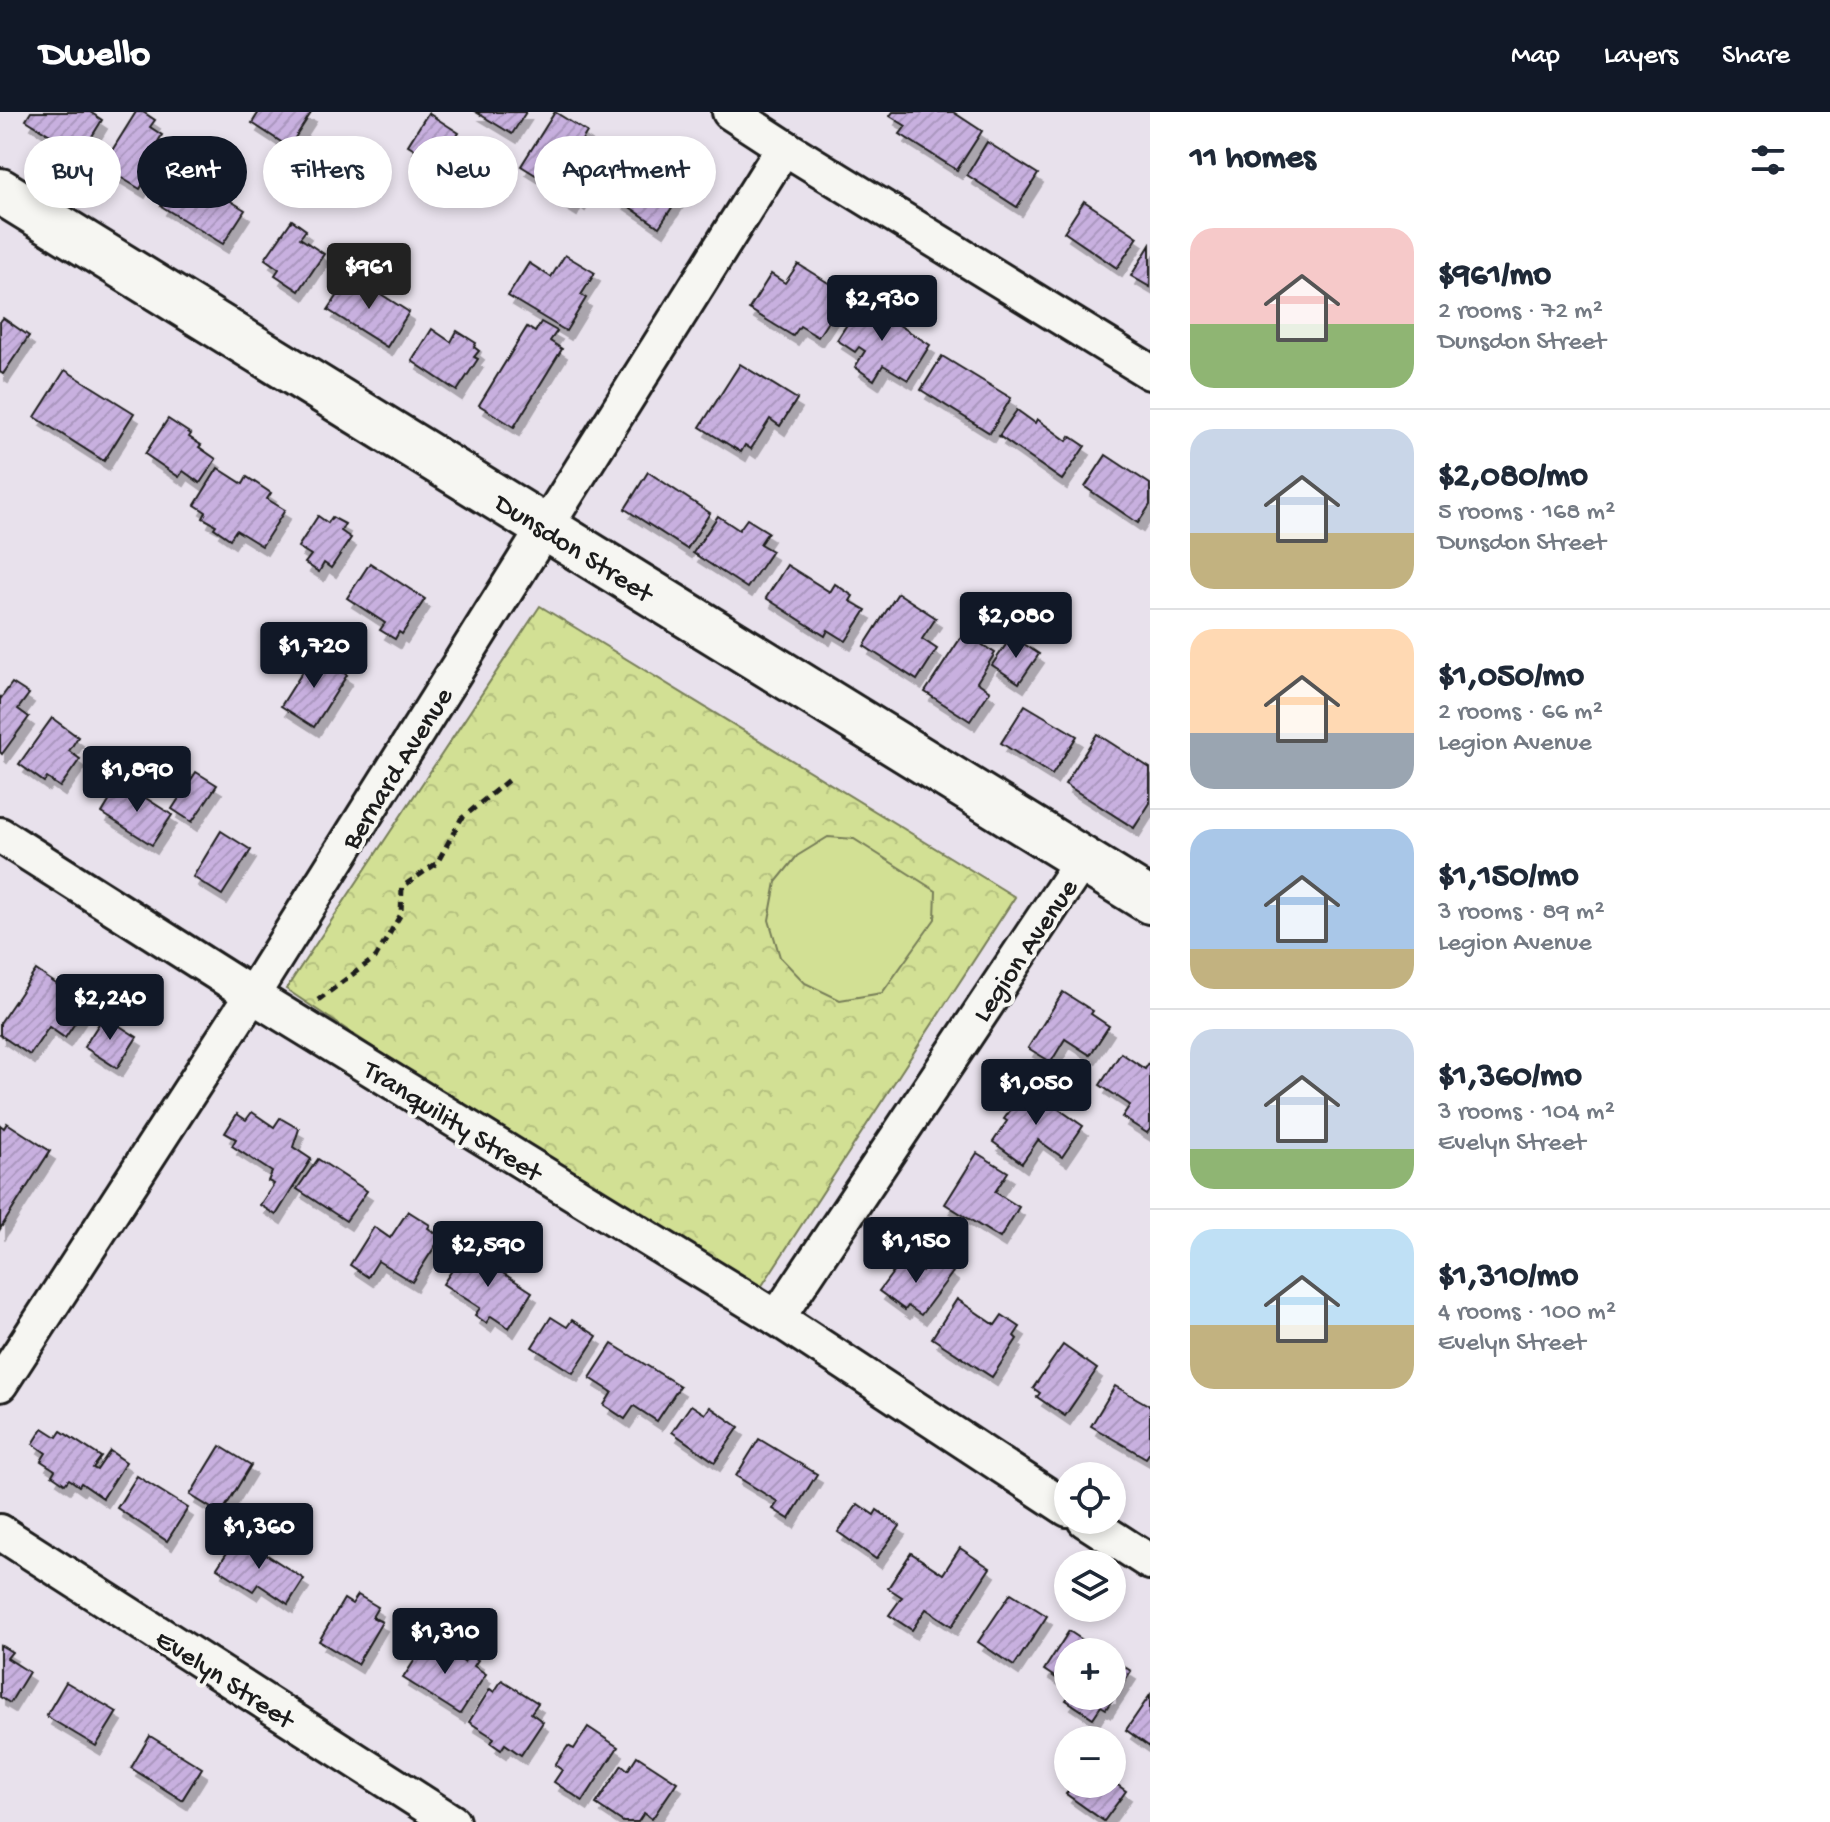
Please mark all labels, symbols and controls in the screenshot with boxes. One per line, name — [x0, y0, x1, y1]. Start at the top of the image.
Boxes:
text: Dwello — [40, 34, 150, 78]
text: Map — [1511, 40, 1560, 73]
text: Layers — [1604, 40, 1678, 73]
text: Share — [1722, 40, 1790, 73]
chip: Buy — [24, 136, 121, 208]
chip: Rent — [137, 136, 247, 208]
chip: Filters — [263, 136, 392, 208]
chip: New — [408, 136, 518, 208]
chip: Apartment — [534, 136, 716, 208]
icon: filters — [1746, 138, 1790, 182]
text: 11 homes — [1190, 140, 1316, 180]
pin: $961 — [322, 243, 416, 311]
text: $961 — [345, 253, 393, 284]
text: $961/mo — [1438, 257, 1551, 297]
icon: home — [1254, 260, 1350, 356]
pin: $2,930 — [817, 275, 947, 343]
text: $2,930 — [845, 285, 919, 316]
text: 2 rooms · 72 m² — [1438, 297, 1603, 328]
text: Dunsdon Street — [1438, 328, 1606, 359]
text: $2,080/mo — [1438, 458, 1588, 498]
icon: home — [1254, 461, 1350, 557]
street label: Dunsdon Street — [486, 487, 660, 613]
text: 5 rooms · 168 m² — [1438, 498, 1615, 529]
text: Dunsdon Street — [1438, 529, 1606, 560]
pin: $2,080 — [951, 592, 1081, 660]
text: $2,080 — [978, 602, 1054, 633]
pin: $1,720 — [249, 622, 379, 690]
text: $1,720 — [278, 632, 350, 663]
text: $1,050/mo — [1438, 658, 1584, 698]
icon: home — [1254, 661, 1350, 757]
street label: Bernard Avenue — [335, 682, 462, 857]
text: 2 rooms · 66 m² — [1438, 698, 1603, 729]
text: Legion Avenue — [1438, 729, 1592, 760]
pin: $1,890 — [72, 746, 202, 814]
text: $1,890 — [101, 756, 173, 787]
text: $1,150/mo — [1438, 858, 1579, 898]
icon: home — [1254, 861, 1350, 957]
street label: Legion Avenue — [967, 873, 1087, 1029]
text: 3 rooms · 89 m² — [1438, 898, 1605, 929]
text: Legion Avenue — [1438, 929, 1592, 960]
pin: $2,240 — [45, 974, 175, 1042]
text: $2,240 — [74, 984, 146, 1015]
street label: Tranquility Street — [355, 1054, 549, 1192]
text: $1,360/mo — [1438, 1058, 1582, 1098]
pin: $1,050 — [971, 1059, 1101, 1127]
icon: home — [1254, 1061, 1350, 1157]
text: $1,050 — [999, 1069, 1073, 1100]
text: 3 rooms · 104 m² — [1438, 1098, 1615, 1129]
text: Evelyn Street — [1438, 1129, 1585, 1160]
pin: $1,150 — [851, 1217, 981, 1285]
pin: $2,590 — [423, 1221, 553, 1289]
text: $1,150 — [881, 1227, 951, 1258]
text: $2,590 — [451, 1231, 525, 1262]
text: $1,310/mo — [1438, 1258, 1578, 1298]
icon: home — [1254, 1261, 1350, 1357]
text: 4 rooms · 100 m² — [1438, 1298, 1616, 1329]
text: Evelyn Street — [1438, 1329, 1585, 1360]
map controls — [1054, 1462, 1126, 1798]
button: locate — [1054, 1462, 1126, 1534]
pin: $1,360 — [194, 1503, 324, 1571]
text: $1,360 — [223, 1513, 295, 1544]
button: layers — [1054, 1550, 1126, 1622]
pin: $1,310 — [380, 1608, 510, 1676]
text: $1,310 — [410, 1618, 480, 1649]
street label: Evelyn Street — [148, 1624, 301, 1739]
button: + — [1054, 1638, 1126, 1710]
button: − — [1054, 1726, 1126, 1798]

